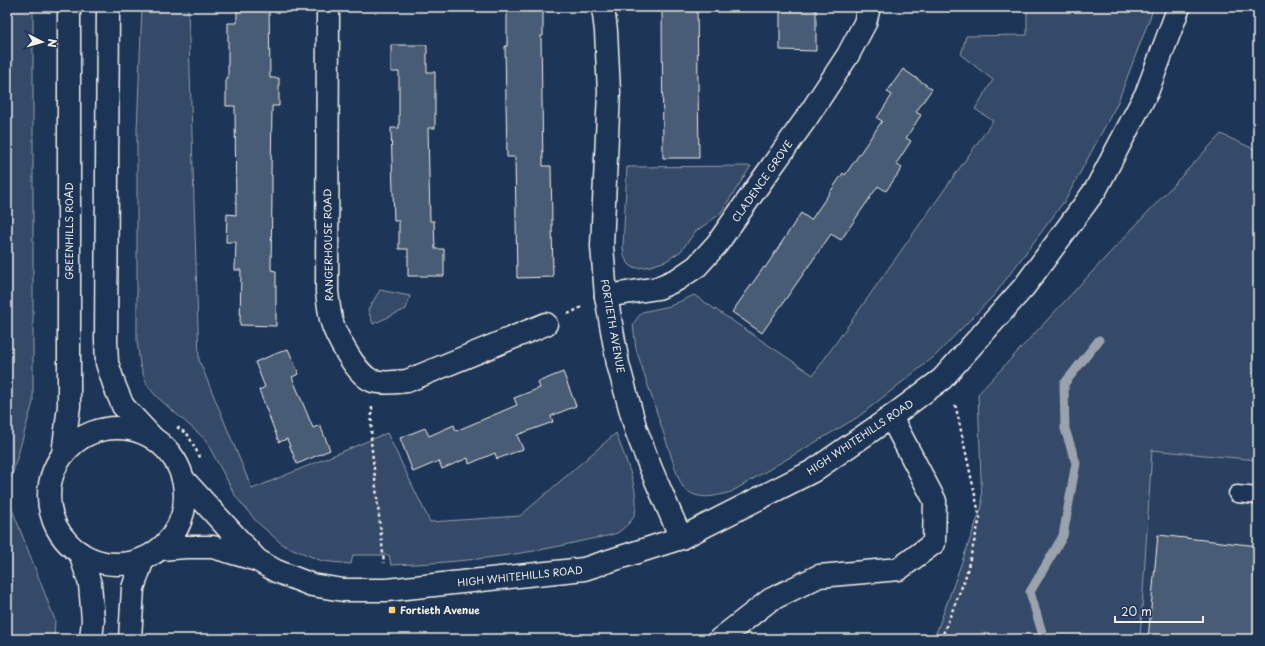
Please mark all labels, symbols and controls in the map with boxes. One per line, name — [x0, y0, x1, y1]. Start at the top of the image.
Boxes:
north arrow — [22, 22, 62, 62]
text: N — [44, 38, 61, 49]
street label: CLADENCE GROVE — [728, 137, 795, 225]
street label: GREENHILLS ROAD — [61, 182, 76, 280]
street label: RANGERHOUSE ROAD — [319, 189, 336, 301]
street label: FORTIETH AVENUE — [598, 278, 629, 374]
street label: HIGH WHITEHILLS ROAD — [803, 395, 916, 478]
street label: HIGH WHITEHILLS ROAD — [457, 561, 584, 590]
scale bar — [1115, 598, 1203, 624]
place label: Fortieth Avenue — [400, 602, 480, 617]
text: 20 m — [1121, 602, 1152, 620]
marker: Fortieth Avenue — [387, 605, 397, 615]

